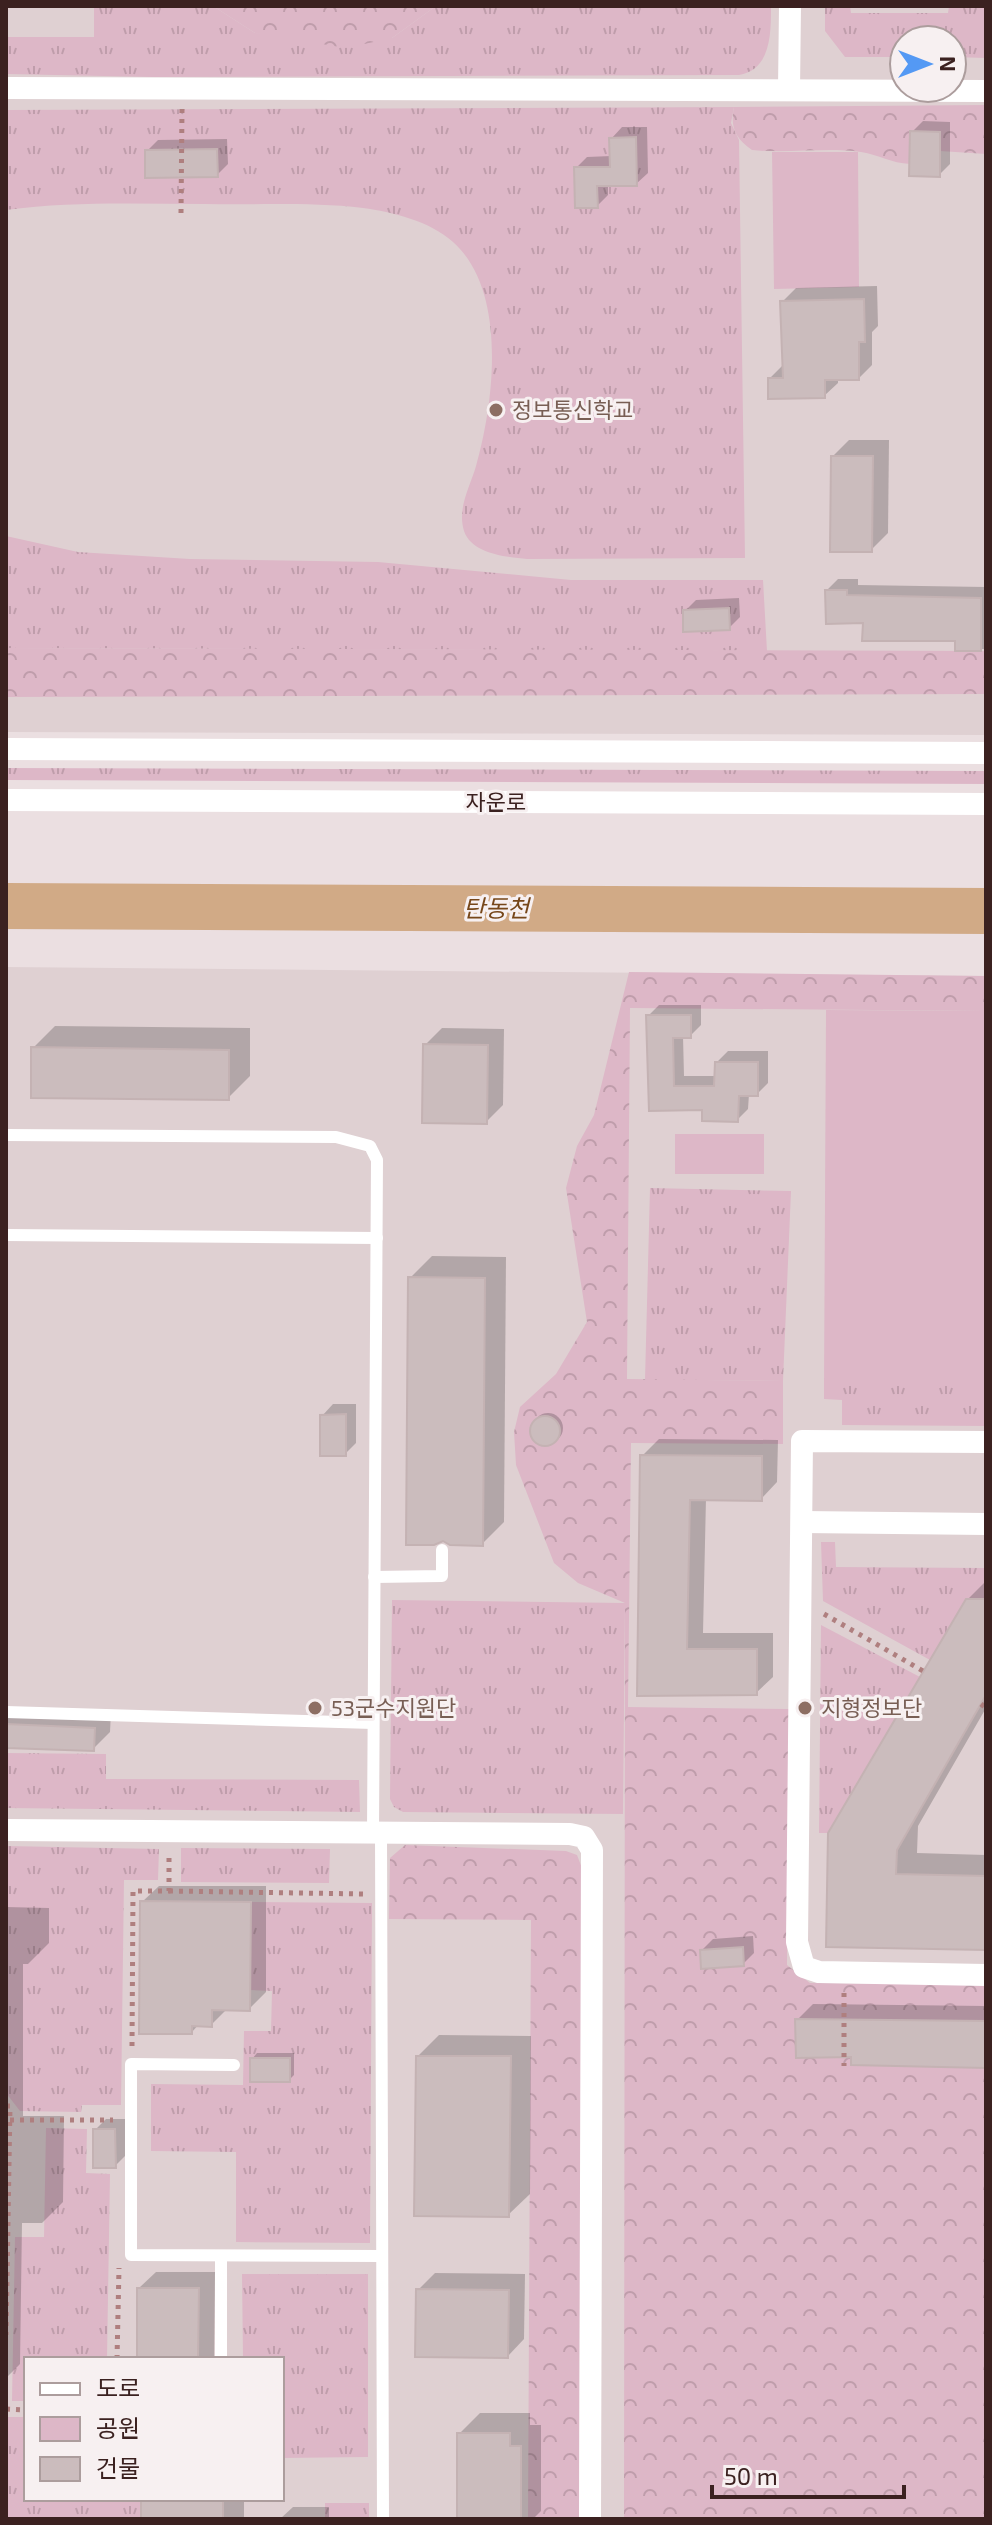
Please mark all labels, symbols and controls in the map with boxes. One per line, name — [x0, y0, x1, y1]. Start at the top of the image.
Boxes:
north arrow — [888, 24, 968, 104]
text: N — [936, 56, 962, 72]
place label: 정보통신학교 — [512, 396, 633, 422]
marker: 정보통신학교 — [487, 401, 505, 419]
street label: 자운로 — [466, 788, 526, 814]
water label: 탄동천 — [463, 893, 532, 922]
place label: 53군수지원단 — [331, 1694, 456, 1720]
place label: 지형정보단 — [821, 1694, 922, 1720]
marker: 53군수지원단 — [306, 1699, 324, 1717]
marker: 지형정보단 — [796, 1699, 814, 1717]
legend — [24, 2357, 284, 2501]
text: 도로 — [96, 2373, 140, 2402]
text: 공원 — [96, 2413, 140, 2442]
scale bar — [712, 2449, 904, 2499]
text: 건물 — [96, 2453, 140, 2482]
text: 50 m — [724, 2461, 778, 2490]

